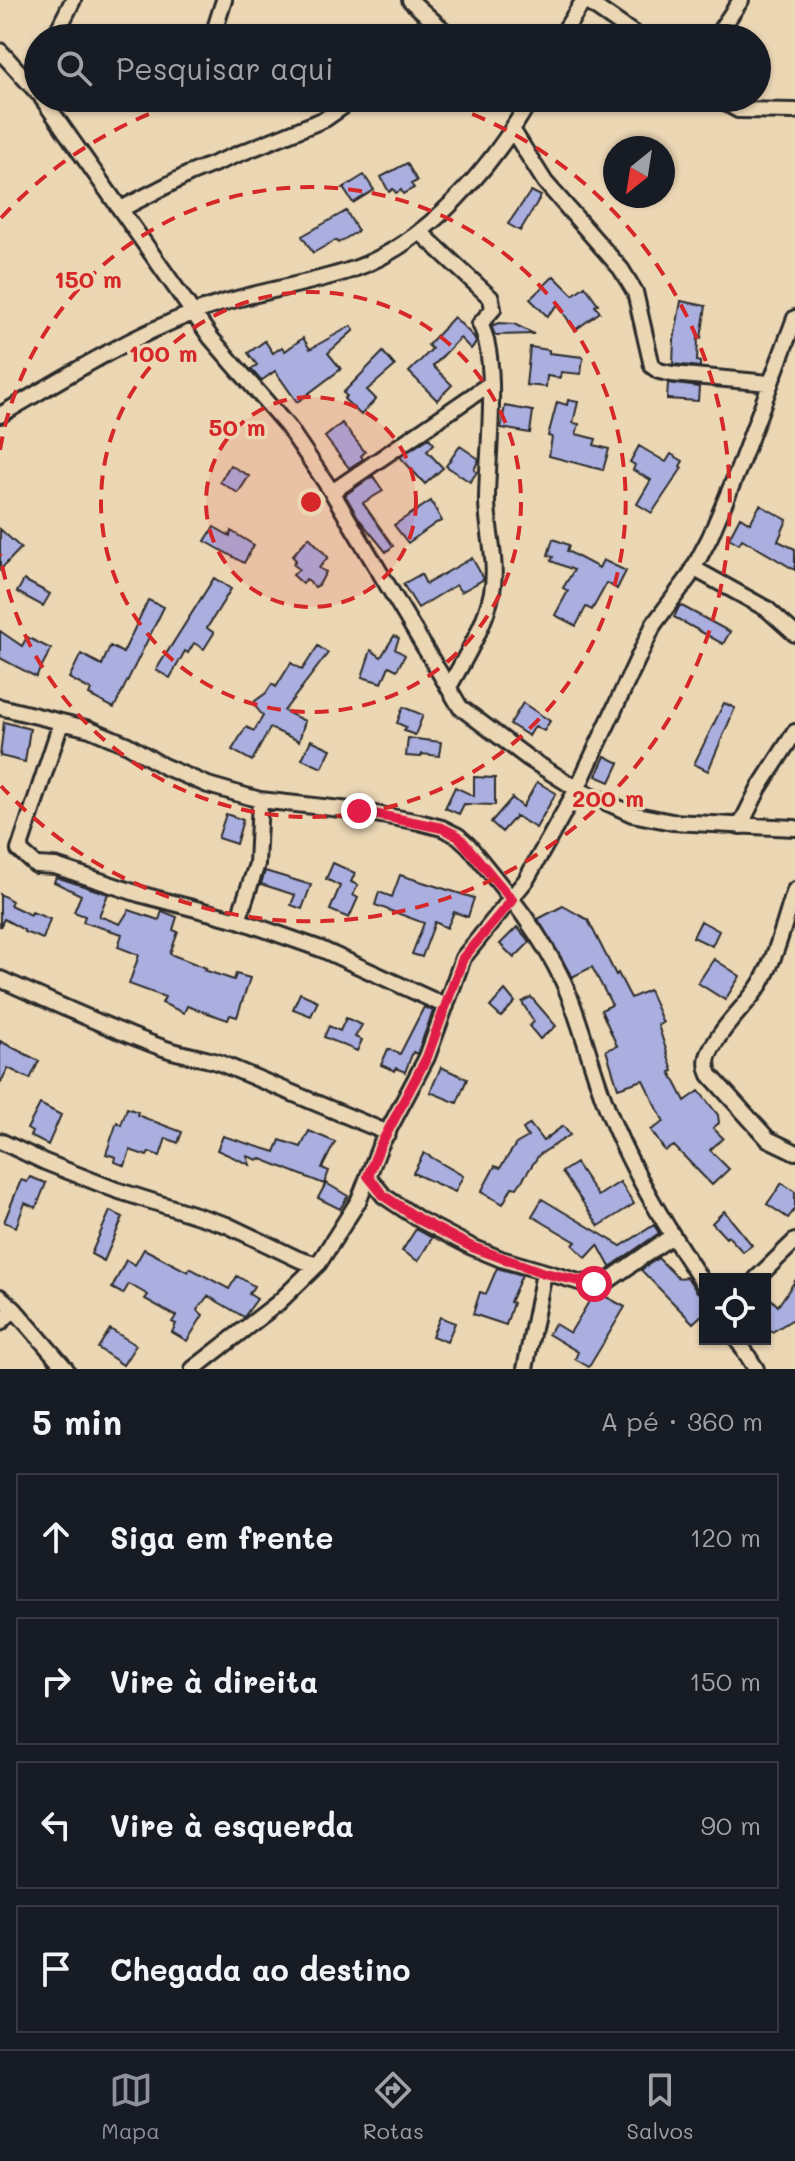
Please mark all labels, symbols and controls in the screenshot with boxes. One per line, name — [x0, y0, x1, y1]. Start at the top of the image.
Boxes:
search box — [24, 24, 771, 112]
icon: search — [52, 46, 96, 90]
text: Pesquisar aqui — [116, 48, 334, 88]
north arrow — [603, 136, 675, 208]
text: 150 m — [54, 263, 122, 294]
text: 100 m — [128, 337, 198, 368]
text: 50 m — [208, 411, 266, 442]
centre of rings — [297, 488, 325, 516]
text: 200 m — [572, 782, 644, 813]
route end — [341, 793, 377, 829]
route start — [576, 1266, 612, 1302]
map controls — [699, 1273, 771, 1345]
button: locate — [699, 1273, 771, 1345]
text: 5 min — [32, 1399, 122, 1444]
text: A pé · 360 m — [601, 1404, 763, 1438]
icon: ahead — [34, 1515, 78, 1559]
text: Siga em frente — [110, 1517, 333, 1557]
text: 120 m — [690, 1520, 761, 1554]
icon: right — [34, 1659, 78, 1703]
text: Vire à direita — [110, 1661, 318, 1701]
text: 150 m — [689, 1664, 761, 1698]
icon: left — [34, 1803, 78, 1847]
text: Vire à esquerda — [110, 1805, 354, 1845]
text: 90 m — [701, 1808, 761, 1842]
icon: arrive — [34, 1947, 78, 1991]
text: Chegada ao destino — [110, 1949, 410, 1989]
tab: Mapa — [101, 2068, 160, 2145]
tab: Rotas — [363, 2068, 424, 2145]
tab: Salvos — [627, 2068, 694, 2145]

